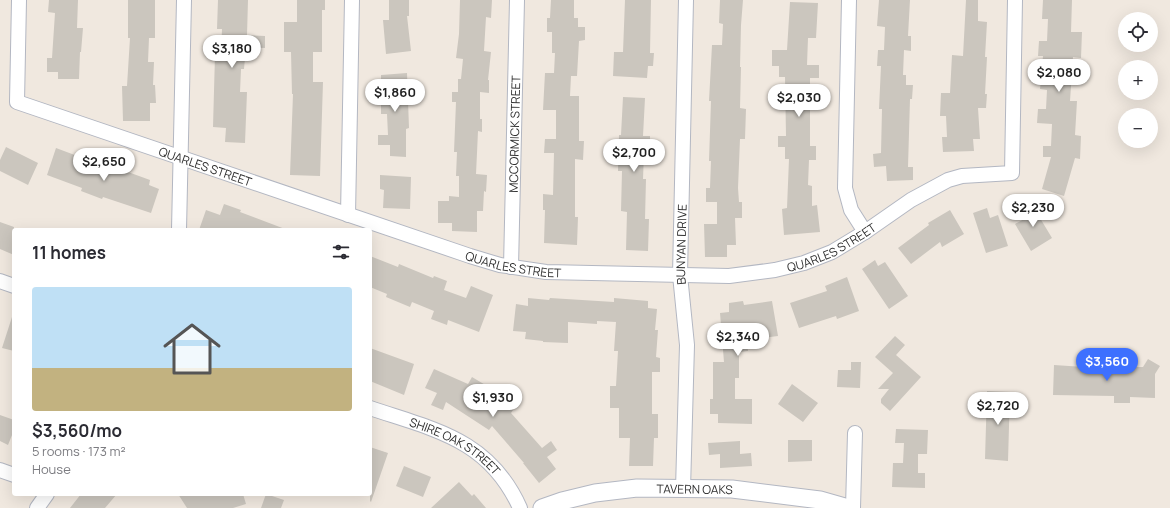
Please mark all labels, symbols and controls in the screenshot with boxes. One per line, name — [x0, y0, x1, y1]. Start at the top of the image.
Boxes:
map controls — [1118, 12, 1158, 148]
button: locate — [1118, 12, 1158, 52]
pin: $3,180 — [199, 35, 265, 69]
text: $3,180 — [212, 39, 252, 57]
pin: $2,080 — [1026, 59, 1092, 93]
button: + — [1118, 60, 1158, 100]
text: $2,080 — [1037, 63, 1081, 81]
street label: MCCORMICK STREET — [504, 74, 524, 193]
pin: $1,860 — [362, 79, 428, 113]
text: $1,860 — [374, 83, 416, 101]
pin: $2,030 — [766, 84, 832, 118]
text: $2,030 — [777, 88, 821, 106]
button: − — [1118, 108, 1158, 148]
pin: $2,700 — [601, 139, 667, 173]
street label: QUARLES STREET — [157, 142, 255, 190]
text: $2,700 — [612, 143, 656, 161]
pin: $2,650 — [71, 148, 137, 182]
text: $2,650 — [82, 152, 126, 170]
pin: $2,230 — [1000, 194, 1066, 228]
text: $2,230 — [1011, 198, 1055, 216]
street label: BUNYAN DRIVE — [671, 204, 690, 286]
street label: QUARLES STREET — [785, 218, 880, 275]
text: 11 homes — [32, 241, 106, 264]
icon: filters — [330, 241, 352, 263]
street label: QUARLES STREET — [464, 247, 562, 281]
icon: home — [156, 313, 228, 385]
pin: $2,340 — [705, 323, 771, 357]
text: $2,340 — [716, 327, 760, 345]
pin: $3,560 — [1074, 348, 1140, 382]
text: $3,560 — [1085, 352, 1129, 370]
pin: $1,930 — [460, 384, 526, 418]
text: $1,930 — [472, 388, 514, 406]
pin: $2,720 — [965, 392, 1031, 426]
text: $2,720 — [976, 396, 1020, 414]
street label: SHIRE OAK STREET — [407, 413, 505, 479]
text: $3,560/mo — [32, 419, 122, 442]
text: 5 rooms · 173 m² — [32, 442, 126, 460]
text: House — [32, 460, 71, 478]
street label: TAVERN OAKS — [656, 480, 733, 498]

